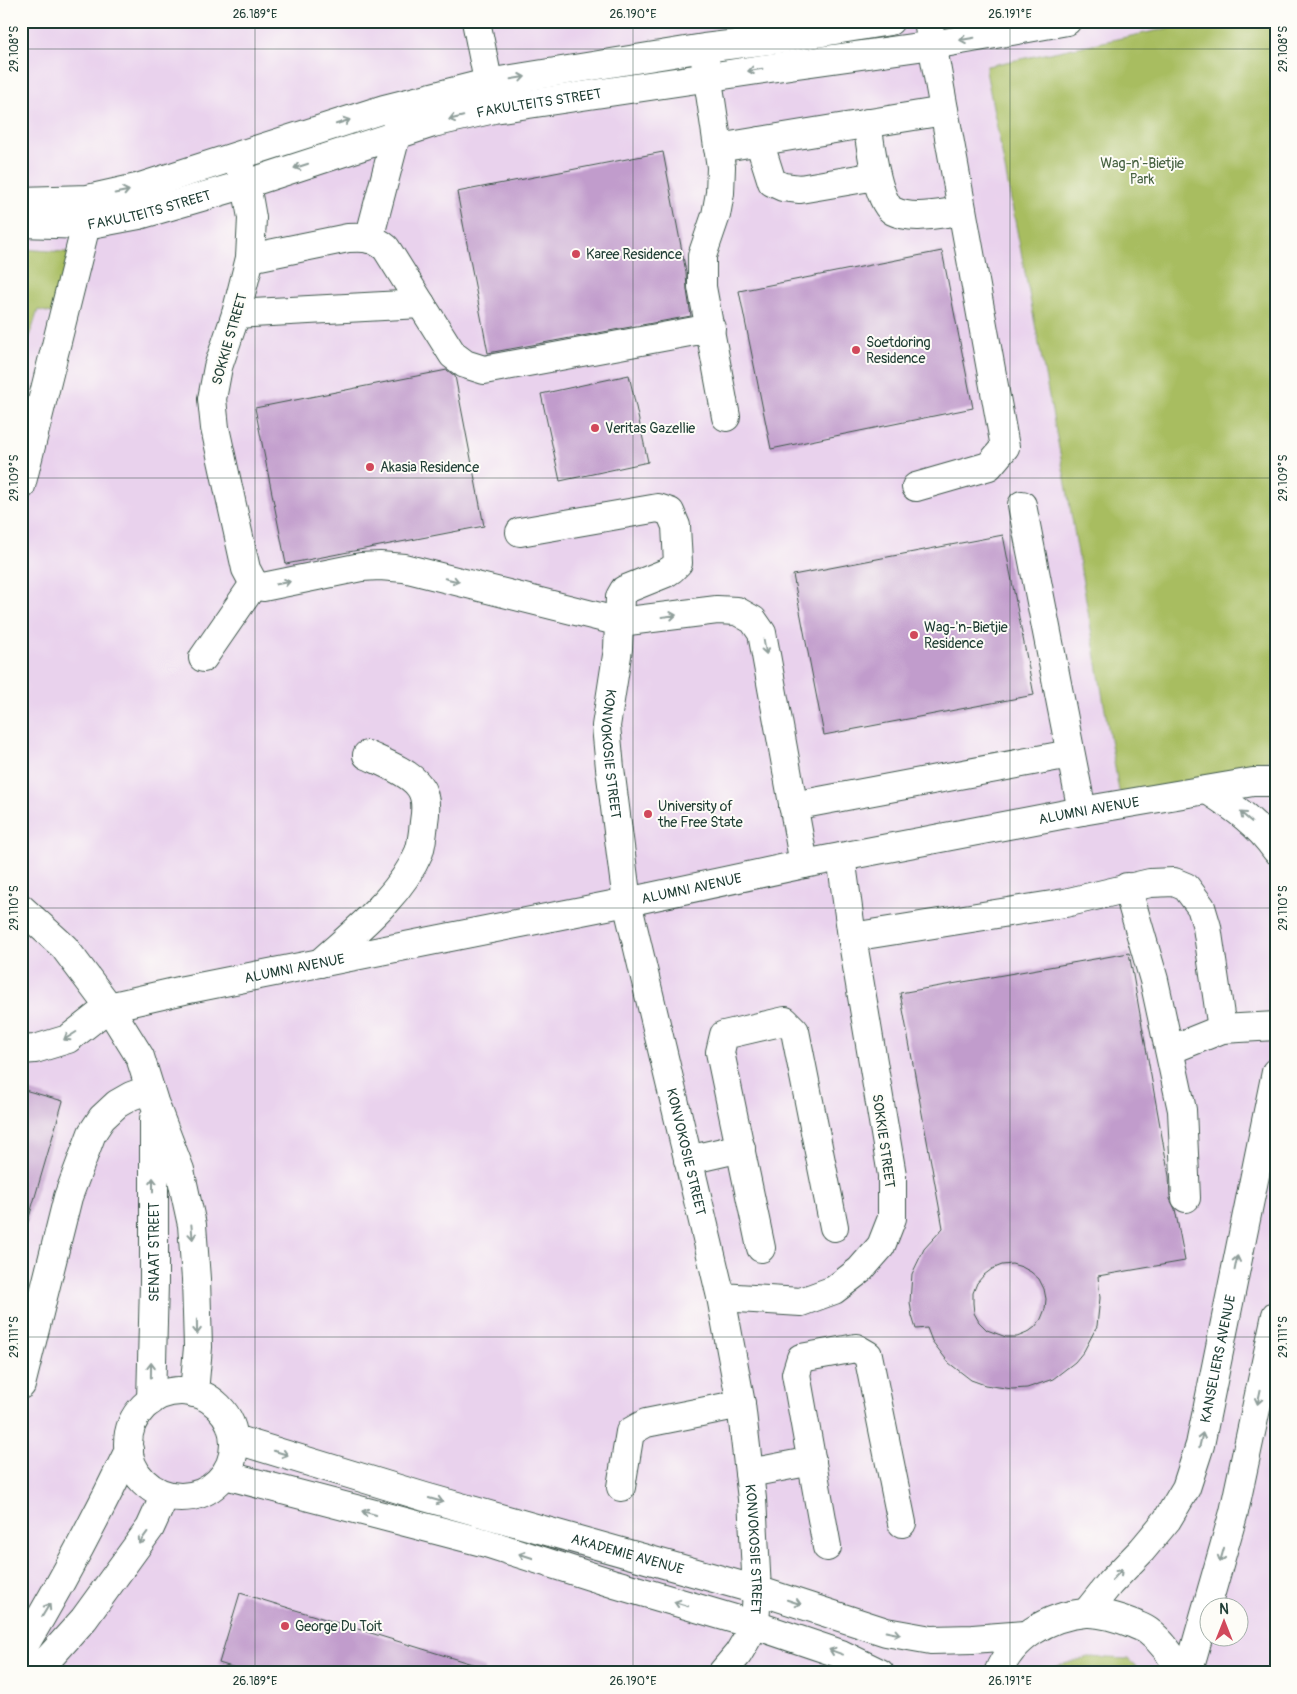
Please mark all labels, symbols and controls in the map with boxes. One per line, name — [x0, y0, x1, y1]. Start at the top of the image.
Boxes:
text: 26.189°E — [233, 7, 277, 22]
text: 26.190°E — [610, 7, 656, 22]
text: 26.191°E — [988, 7, 1032, 22]
text: 29.108°S — [7, 26, 22, 72]
text: 29.108°S — [1276, 26, 1291, 72]
one-way arrow — [960, 35, 976, 45]
one-way arrow — [747, 65, 763, 75]
one-way arrow — [509, 72, 525, 82]
street label: FAKULTEITS STREET — [475, 85, 603, 122]
one-way arrow — [448, 114, 464, 123]
one-way arrow — [335, 117, 351, 126]
park label: Wag-n'-Bietjie Park — [1100, 155, 1184, 188]
one-way arrow — [293, 162, 309, 172]
street label: FAKULTEITS STREET — [86, 187, 213, 234]
one-way arrow — [113, 187, 129, 196]
place label: Karee Residence — [586, 246, 682, 263]
marker: Karee Residence — [570, 248, 582, 260]
street label: SOKKIE STREET — [208, 291, 251, 387]
place label: Soetdoring Residence — [866, 334, 931, 367]
marker: Soetdoring Residence — [850, 344, 862, 356]
place label: Veritas Gazellie — [605, 420, 695, 437]
marker: Veritas Gazellie — [589, 422, 601, 434]
text: 29.109°S — [7, 455, 22, 501]
text: 29.109°S — [1276, 455, 1291, 501]
place label: Akasia Residence — [380, 459, 479, 476]
marker: Akasia Residence — [364, 461, 376, 473]
one-way arrow — [443, 576, 459, 585]
one-way arrow — [274, 578, 290, 588]
one-way arrow — [660, 611, 676, 621]
place label: Wag-'n-Bietjie Residence — [924, 619, 1008, 652]
marker: Wag-'n-Bietjie Residence — [908, 629, 920, 641]
one-way arrow — [760, 639, 770, 655]
street label: KONVOKOSIE STREET — [597, 688, 624, 820]
street label: ALUMNI AVENUE — [1037, 793, 1141, 828]
place label: University of the Free State — [657, 798, 743, 831]
marker: University of the Free State — [642, 808, 654, 820]
one-way arrow — [1239, 811, 1252, 822]
street label: ALUMNI AVENUE — [640, 870, 743, 908]
text: 29.110°S — [7, 885, 22, 931]
text: 29.110°S — [1276, 885, 1291, 931]
street label: ALUMNI AVENUE — [243, 950, 346, 987]
one-way arrow — [64, 1032, 78, 1042]
street label: KONVOKOSIE STREET — [663, 1086, 709, 1217]
street label: SOKKIE STREET — [869, 1093, 899, 1189]
one-way arrow — [148, 1177, 158, 1194]
street label: SENAAT STREET — [146, 1202, 163, 1302]
one-way arrow — [187, 1224, 197, 1240]
one-way arrow — [1232, 1255, 1241, 1271]
street label: KANSELIERS AVENUE — [1197, 1293, 1239, 1424]
text: 29.111°S — [7, 1316, 22, 1358]
text: 29.111°S — [1276, 1316, 1291, 1358]
one-way arrow — [193, 1319, 202, 1335]
one-way arrow — [146, 1362, 156, 1378]
one-way arrow — [1253, 1389, 1263, 1405]
one-way arrow — [1197, 1432, 1206, 1448]
one-way arrow — [272, 1449, 288, 1459]
street label: KONVOKOSIE STREET — [741, 1483, 765, 1615]
one-way arrow — [428, 1496, 444, 1506]
one-way arrow — [362, 1507, 378, 1517]
street label: AKADEMIE AVENUE — [569, 1530, 686, 1578]
one-way arrow — [137, 1531, 148, 1544]
one-way arrow — [1216, 1547, 1226, 1563]
one-way arrow — [518, 1550, 534, 1560]
one-way arrow — [1111, 1570, 1123, 1582]
north arrow — [1200, 1596, 1250, 1646]
one-way arrow — [674, 1598, 690, 1608]
one-way arrow — [786, 1598, 802, 1608]
text: N — [1219, 1601, 1229, 1618]
one-way arrow — [42, 1603, 52, 1617]
place label: George Du Toit — [295, 1618, 382, 1635]
marker: George Du Toit — [279, 1620, 291, 1632]
one-way arrow — [884, 1629, 900, 1638]
one-way arrow — [829, 1647, 844, 1656]
text: 26.189°E — [233, 1674, 277, 1689]
text: 26.190°E — [610, 1674, 656, 1689]
text: 26.191°E — [988, 1674, 1032, 1689]

